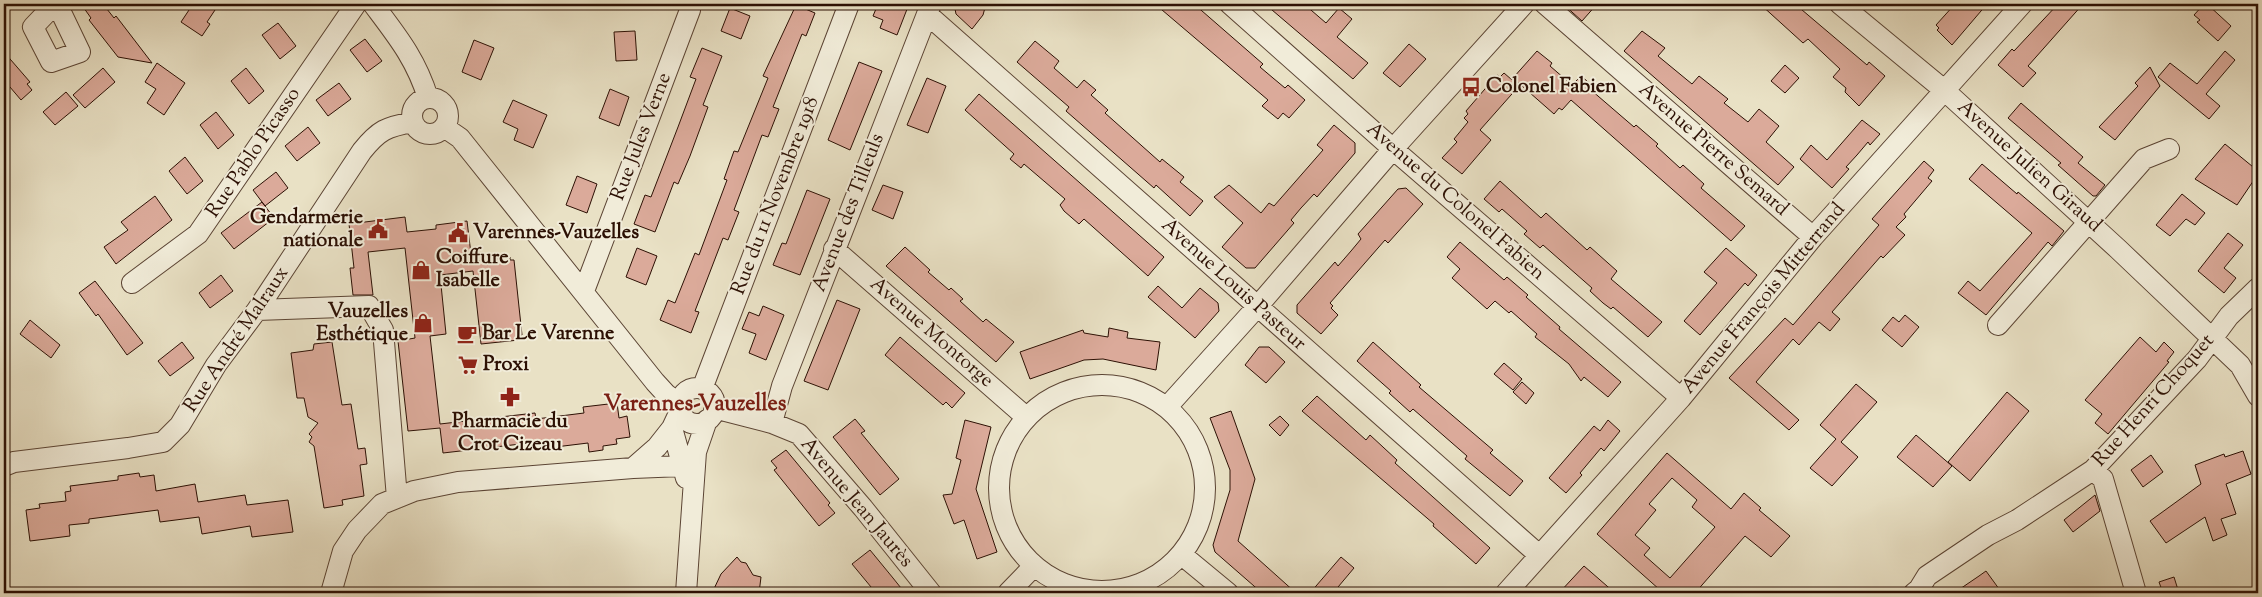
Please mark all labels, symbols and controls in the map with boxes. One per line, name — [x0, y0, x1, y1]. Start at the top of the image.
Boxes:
street label: Rue Jules Verne — [604, 69, 680, 205]
place label: Colonel Fabien — [1486, 73, 1617, 102]
bus stop icon: Colonel Fabien — [1460, 76, 1482, 98]
street label: Avenue Pierre Semard — [1631, 76, 1795, 224]
street label: Rue Pablo Picasso — [200, 82, 309, 224]
street label: Rue du 11 Novembre 1918 — [725, 93, 827, 299]
street label: Avenue Julien Giraud — [1950, 94, 2108, 240]
street label: Avenue du Colonel Fabien — [1359, 116, 1551, 288]
street label: Avenue des Tilleuls — [805, 129, 893, 296]
street label: Avenue François Mitterrand — [1675, 197, 1853, 401]
place label: Gendarmerie nationale — [250, 204, 363, 256]
street label: Avenue Louis Pasteur — [1154, 212, 1312, 359]
public building icon: Gendarmerie nationale — [367, 218, 389, 240]
place label: Varennes-Vauzelles — [473, 219, 639, 248]
public building icon: Varennes-Vauzelles — [447, 222, 469, 244]
place label: Coiffure Isabelle — [436, 244, 509, 296]
shop icon: Coiffure Isabelle — [410, 259, 432, 281]
street label: Rue André Malraux — [177, 261, 297, 419]
street label: Avenue Montorge — [863, 271, 999, 395]
place label: Vauzelles Esthétique — [316, 298, 408, 350]
shop icon: Vauzelles Esthétique — [412, 312, 434, 334]
place label: Bar Le Varenne — [482, 320, 614, 349]
cafe icon: Bar Le Varenne — [456, 323, 478, 345]
street label: Rue Henri Choquet — [2086, 328, 2222, 474]
place label: Proxi — [483, 351, 529, 380]
supermarket icon: Proxi — [457, 354, 479, 376]
pharmacy icon: Pharmacie du Crot Cizeau — [499, 386, 521, 408]
district label: Varennes-Vauzelles — [604, 389, 787, 421]
place label: Pharmacie du Crot Cizeau — [452, 408, 568, 460]
street label: Avenue Jean Jaurès — [793, 431, 919, 575]

